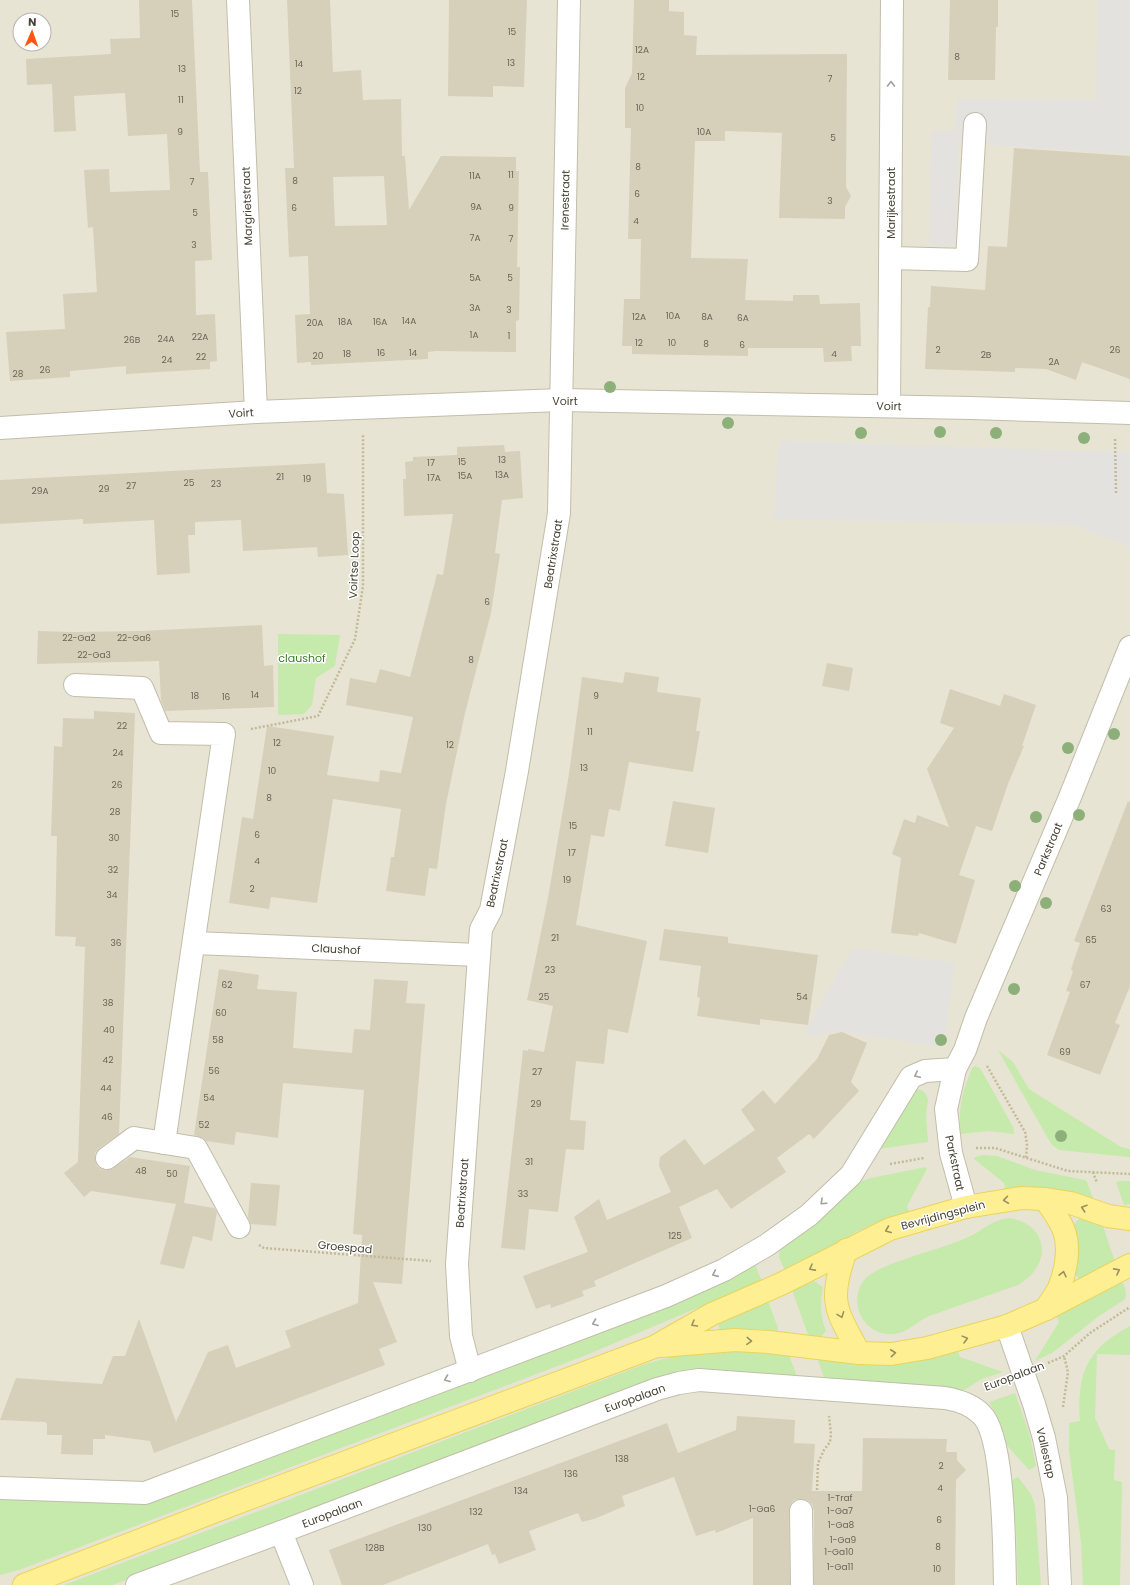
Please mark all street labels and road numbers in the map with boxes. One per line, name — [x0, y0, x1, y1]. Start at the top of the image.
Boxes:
street label: Margrietstraat — [238, 166, 256, 246]
street label: Marijkestraat — [883, 167, 899, 239]
street label: Irenestraat — [556, 170, 574, 230]
street label: Voirt — [552, 393, 578, 409]
street label: Voirt — [876, 398, 902, 414]
street label: Voirt — [228, 404, 254, 422]
street label: Beatrixstraat — [540, 518, 566, 590]
street label: Voirtse Loop — [345, 531, 363, 599]
street label: Parkstraat — [1030, 820, 1066, 878]
street label: Beatrixstraat — [482, 837, 512, 909]
street label: Claushof — [311, 940, 361, 958]
street label: Parkstraat — [941, 1134, 969, 1192]
street label: Beatrixstraat — [452, 1158, 472, 1228]
street label: Bevrijdingsplein — [899, 1196, 987, 1234]
street label: Groespad — [317, 1237, 373, 1257]
street label: Europalaan — [982, 1357, 1046, 1395]
street label: Europalaan — [603, 1380, 667, 1416]
street label: Vallestap — [1032, 1426, 1060, 1480]
street label: Europalaan — [300, 1494, 364, 1532]

